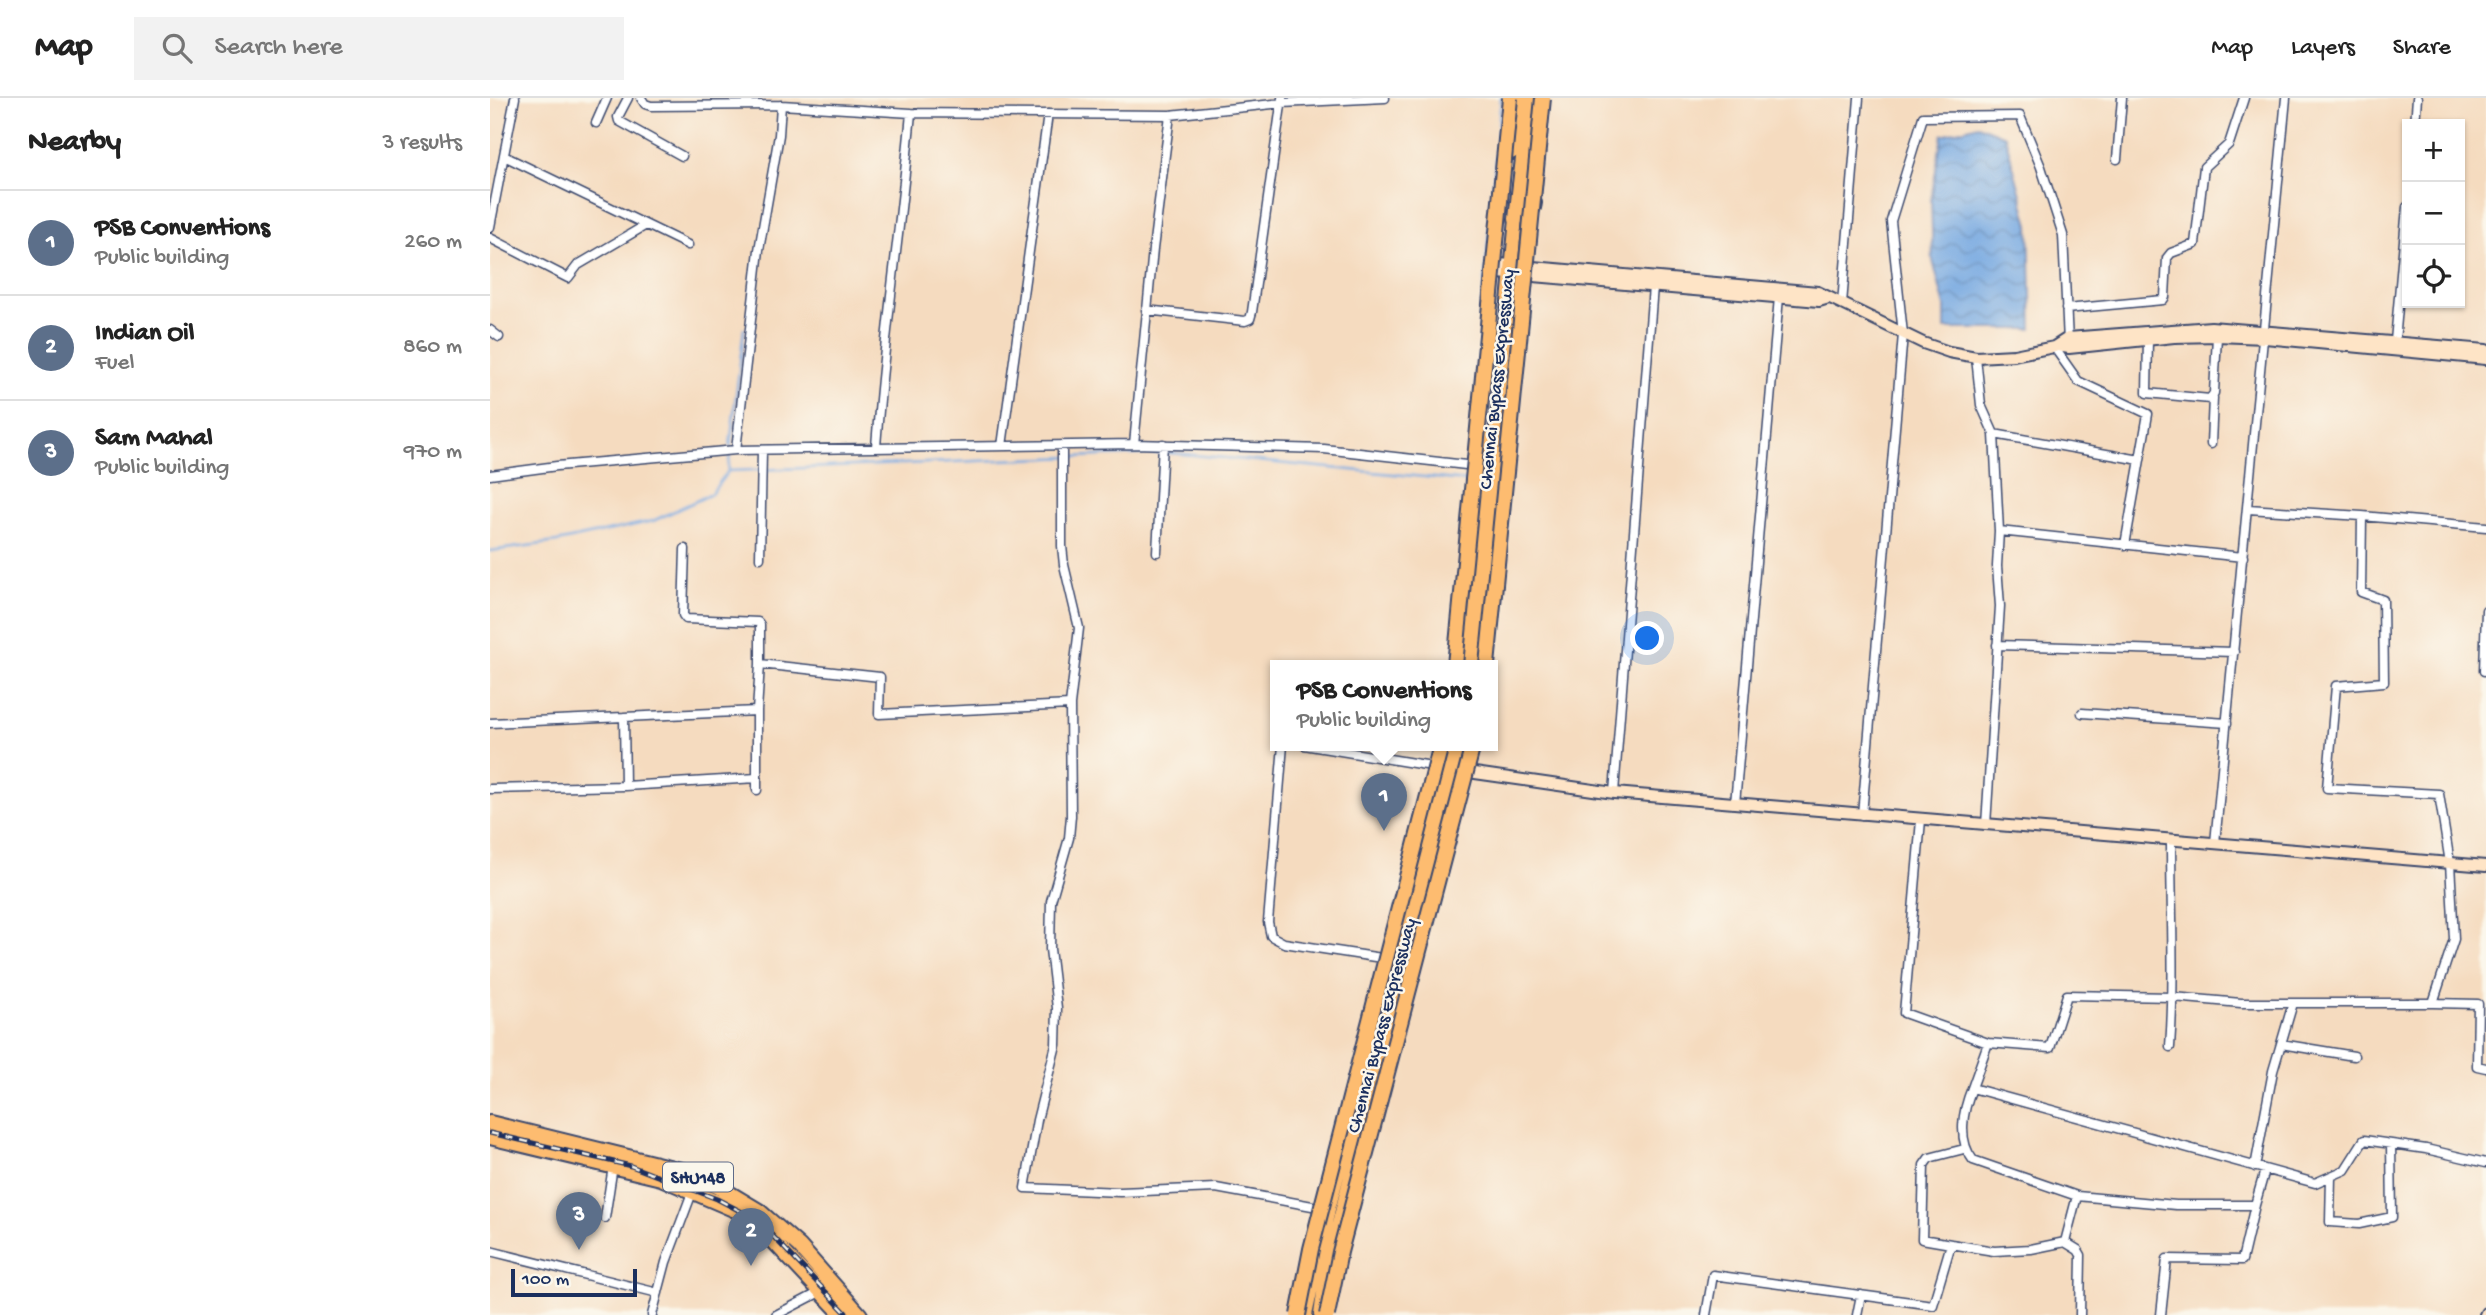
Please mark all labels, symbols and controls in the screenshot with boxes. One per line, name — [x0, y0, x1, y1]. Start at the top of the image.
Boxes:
search box — [134, 17, 624, 80]
text: Map — [35, 29, 92, 67]
icon: search — [158, 29, 196, 67]
text: Search here — [214, 33, 343, 64]
text: Map — [2211, 34, 2253, 63]
text: Layers — [2291, 34, 2355, 63]
text: Share — [2393, 34, 2451, 63]
map controls — [2402, 119, 2465, 308]
button: + — [2402, 119, 2465, 182]
text: Nearby — [28, 126, 121, 161]
text: 3 results — [382, 130, 462, 157]
button: − — [2402, 182, 2465, 245]
text: PSB Conventions — [95, 214, 270, 245]
text: 1 — [46, 229, 56, 256]
text: 260 m — [404, 229, 462, 256]
text: Public building — [95, 245, 229, 272]
button: locate — [2402, 245, 2465, 308]
street label: Chennai Bypass Expressway — [1475, 267, 1522, 491]
text: Indian Oil — [95, 319, 194, 350]
text: 2 — [45, 334, 57, 361]
text: 860 m — [403, 334, 462, 361]
text: Fuel — [95, 350, 135, 377]
text: Sam Mahal — [95, 424, 213, 455]
text: 3 — [45, 439, 57, 466]
text: 970 m — [404, 439, 462, 466]
text: Public building — [95, 455, 229, 482]
your location — [1630, 621, 1664, 655]
popup — [1270, 660, 1498, 751]
text: PSB Conventions — [1297, 677, 1471, 708]
text: Public building — [1297, 708, 1431, 735]
pin: 1 — [1361, 773, 1407, 831]
street label: Chennai Bypass Expressway — [1344, 915, 1423, 1136]
road number: SHU148 — [663, 1162, 733, 1192]
pin: 3 — [556, 1192, 602, 1250]
pin: 2 — [728, 1208, 774, 1266]
scale bar — [511, 1266, 637, 1298]
text: 100 m — [522, 1269, 569, 1292]

